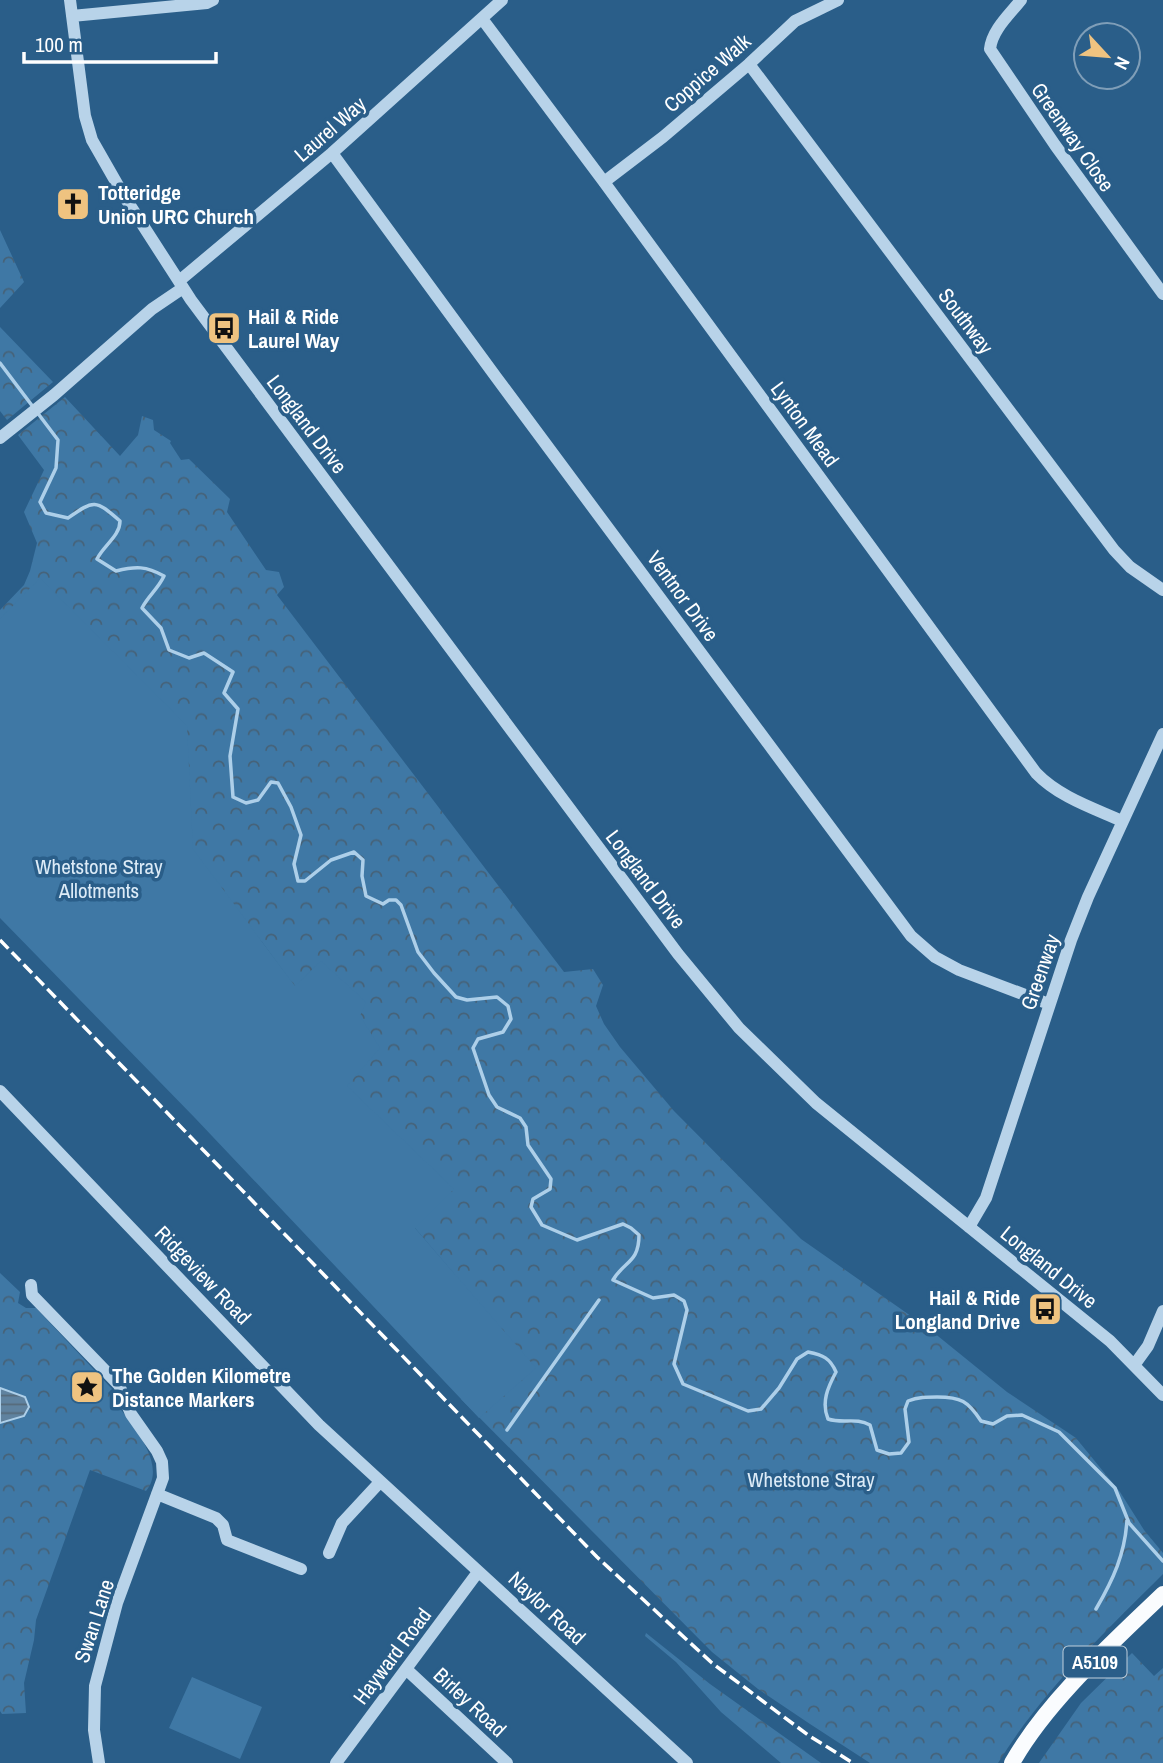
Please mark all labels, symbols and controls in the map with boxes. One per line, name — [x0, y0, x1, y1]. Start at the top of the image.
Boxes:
scale bar — [24, 21, 217, 65]
north arrow — [1072, 21, 1142, 91]
street label: Coppice Walk — [657, 27, 757, 119]
text: 100 m — [35, 30, 83, 59]
text: N — [1108, 53, 1136, 74]
street label: Greenway Close — [1025, 77, 1121, 197]
street label: Laurel Way — [288, 89, 372, 168]
place label: Totteridge Union URC Church — [98, 178, 254, 231]
church icon: Totteridge Union URC Church — [54, 185, 92, 223]
street label: Southway — [932, 282, 1001, 360]
place label: Hail & Ride Laurel Way — [248, 302, 340, 355]
bus stop icon: Hail & Ride Laurel Way — [205, 309, 243, 347]
street label: Longland Drive — [260, 369, 354, 479]
street label: Lynton Mead — [764, 375, 846, 473]
street label: Ventnor Drive — [640, 545, 726, 647]
street label: Longland Drive — [599, 824, 693, 934]
park label: Whetstone Stray Allotments — [35, 852, 163, 905]
street label: Greenway — [1014, 930, 1067, 1014]
street label: Ridgeview Road — [148, 1219, 258, 1331]
street label: Longland Drive — [994, 1219, 1104, 1315]
place label: Hail & Ride Longland Drive — [895, 1283, 1020, 1336]
bus stop icon: Hail & Ride Longland Drive — [1026, 1290, 1064, 1328]
place label: The Golden Kilometre Distance Markers — [112, 1361, 291, 1414]
place icon: The Golden Kilometre Distance Markers — [68, 1368, 106, 1406]
park label: Whetstone Stray — [747, 1465, 875, 1494]
street label: Naylor Road — [502, 1565, 592, 1651]
street label: Swan Lane — [67, 1576, 121, 1666]
street label: Hayward Road — [346, 1602, 438, 1710]
road number: A5109 — [1064, 1646, 1126, 1678]
street label: Birley Road — [427, 1661, 513, 1743]

